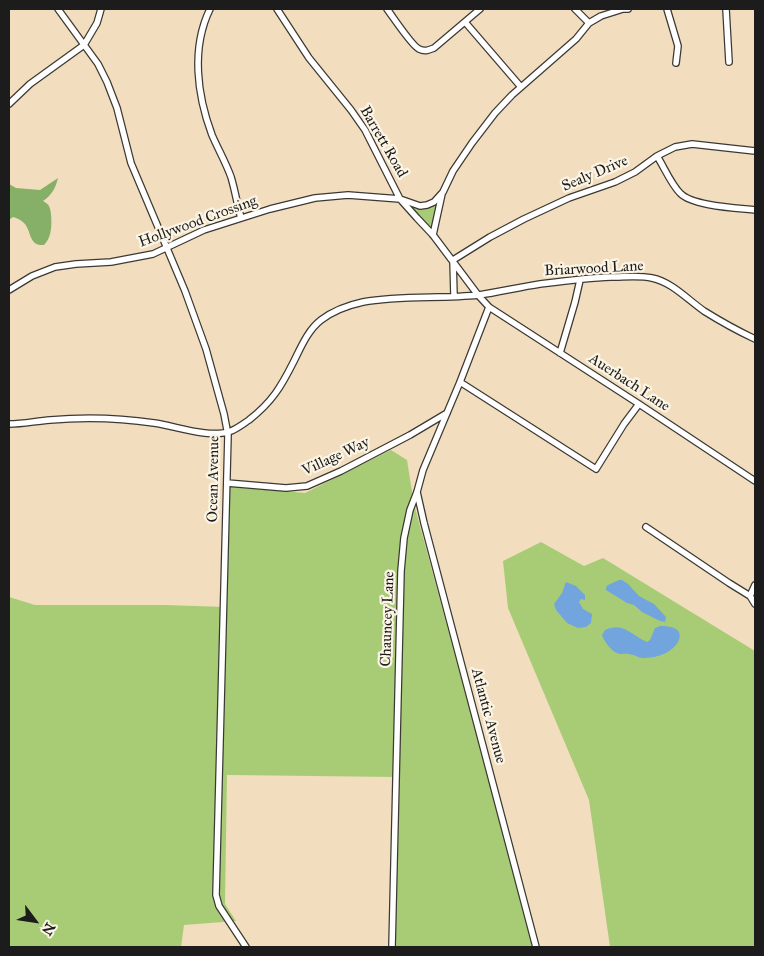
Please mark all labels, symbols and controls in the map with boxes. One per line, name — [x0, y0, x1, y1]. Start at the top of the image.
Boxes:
street label: Barrett Road — [355, 103, 411, 181]
street label: Sealy Drive — [559, 152, 631, 196]
street label: Hollywood Crossing — [136, 192, 260, 252]
street label: Briarwood Lane — [544, 257, 644, 281]
street label: Auerbach Lane — [585, 350, 673, 416]
street label: Village Way — [299, 434, 373, 480]
street label: Ocean Avenue — [204, 435, 224, 523]
street label: Chauncey Lane — [377, 571, 399, 667]
street label: Atlantic Avenue — [467, 666, 509, 766]
north arrow — [10, 896, 60, 946]
text: N — [38, 920, 59, 938]

